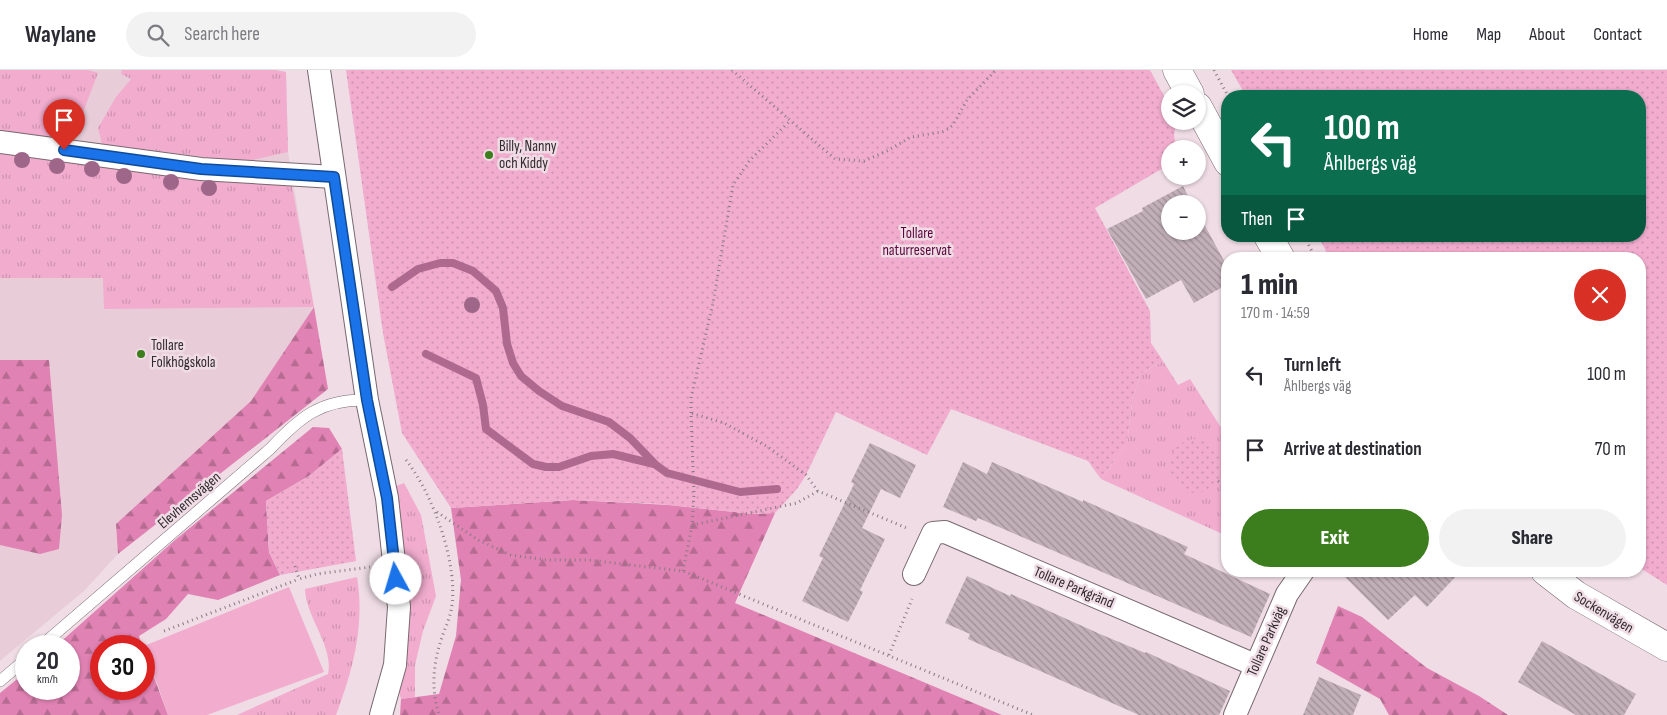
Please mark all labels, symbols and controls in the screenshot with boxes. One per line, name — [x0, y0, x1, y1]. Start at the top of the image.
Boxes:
search box — [126, 12, 476, 57]
text: Waylane — [25, 20, 96, 49]
icon: search — [144, 21, 172, 49]
text: Search here — [184, 23, 260, 46]
text: Home — [1413, 24, 1448, 45]
text: Map — [1476, 24, 1501, 45]
text: About — [1529, 24, 1565, 45]
text: Contact — [1593, 24, 1642, 45]
map controls — [1161, 85, 1206, 240]
button: layers — [1161, 85, 1206, 130]
pin — [43, 99, 85, 150]
icon: arrive — [50, 106, 78, 134]
text: 100 m — [1324, 107, 1400, 150]
icon: left — [1241, 110, 1306, 175]
place label: Billy, Nanny och Kiddy — [499, 137, 557, 173]
button: + — [1161, 140, 1206, 185]
marker: Billy, Nanny och Kiddy — [483, 149, 495, 161]
text: Åhlbergs väg — [1324, 150, 1417, 177]
button: − — [1161, 195, 1206, 240]
icon: arrive — [1282, 205, 1310, 233]
text: Then — [1241, 208, 1272, 231]
park label: Tollare naturreservat — [882, 224, 952, 260]
text: 1 min — [1241, 267, 1298, 303]
button: close — [1574, 269, 1626, 321]
text: 170 m · 14:59 — [1241, 304, 1310, 323]
place label: Tollare Folkhögskola — [151, 336, 216, 372]
marker: Tollare Folkhögskola — [135, 348, 147, 360]
text: Turn left — [1284, 354, 1341, 377]
icon: left — [1241, 361, 1269, 389]
text: 100 m — [1587, 363, 1626, 386]
text: Åhlbergs väg — [1284, 377, 1351, 396]
icon: arrive — [1241, 436, 1269, 464]
text: Arrive at destination — [1284, 438, 1422, 461]
text: 70 m — [1595, 438, 1626, 461]
street label: Elevhemsvägen — [154, 468, 225, 533]
button: Exit — [1241, 509, 1429, 567]
button: Share — [1439, 509, 1626, 567]
position arrow — [369, 552, 421, 604]
street label: Tollare Parkgränd — [1031, 562, 1117, 613]
street label: Sockenvägen — [1570, 587, 1637, 638]
street label: Tollare Parkväg — [1243, 603, 1290, 679]
speed limit sign: 30 — [90, 635, 155, 700]
text: 20 — [36, 646, 59, 677]
text: km/h — [37, 672, 58, 687]

